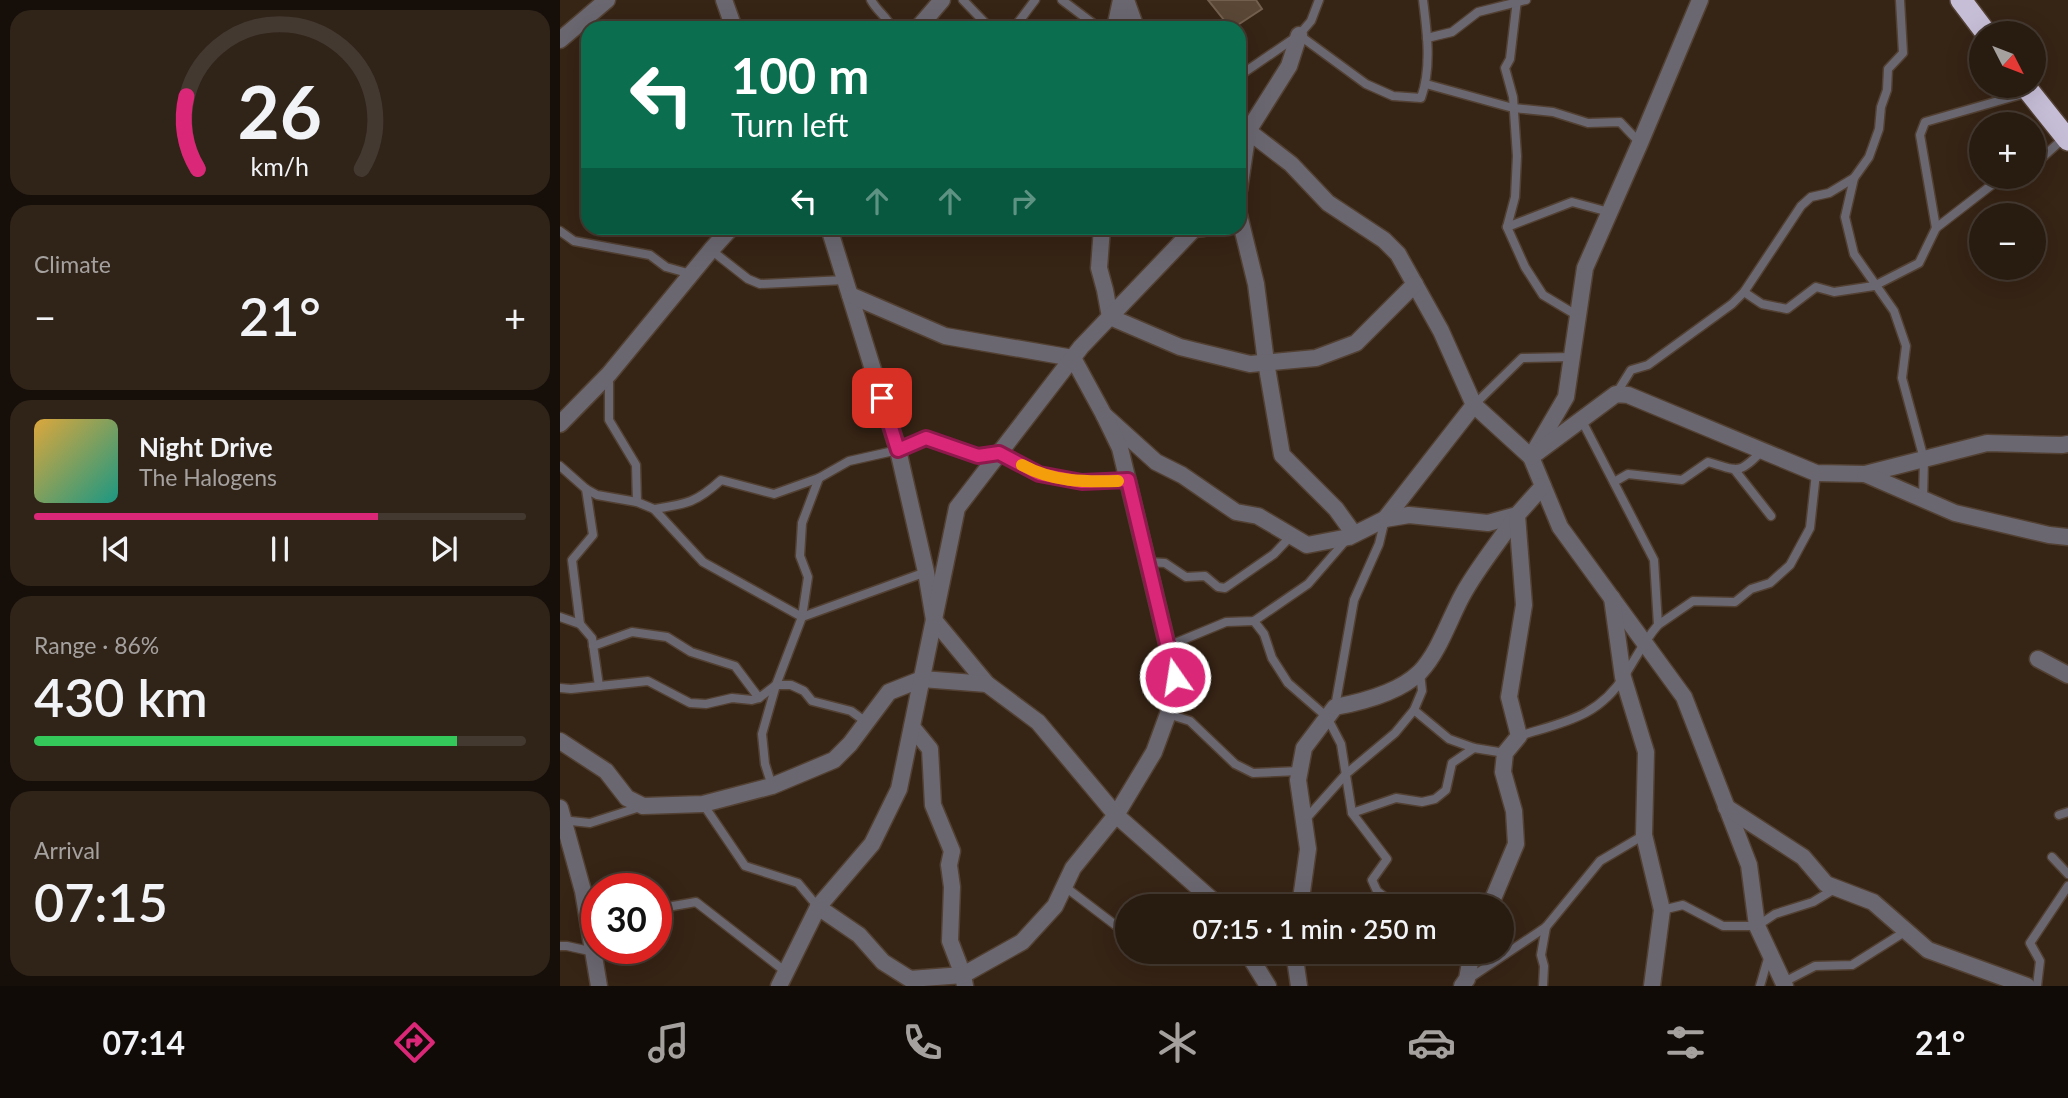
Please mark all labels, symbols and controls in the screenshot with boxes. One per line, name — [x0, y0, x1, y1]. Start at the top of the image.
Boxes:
north arrow — [1969, 21, 2046, 98]
map controls — [1969, 21, 2046, 280]
text: 100 m — [731, 46, 869, 104]
icon: left — [616, 49, 707, 140]
text: 26 — [238, 67, 322, 155]
text: Turn left — [731, 105, 848, 144]
button: + — [1969, 112, 2046, 189]
text: km/h — [251, 150, 309, 180]
icon: left — [785, 182, 823, 220]
icon: ahead — [858, 182, 896, 220]
icon: ahead — [931, 182, 969, 220]
icon: right — [1004, 182, 1042, 220]
button: − — [1969, 203, 2046, 280]
text: Climate — [34, 250, 111, 278]
text: 21° — [239, 285, 321, 347]
text: − — [34, 294, 56, 340]
text: + — [504, 294, 526, 340]
pin — [852, 368, 912, 428]
icon: arrive — [863, 379, 901, 417]
text: Night Drive — [139, 431, 273, 463]
text: The Halogens — [139, 463, 277, 491]
icon: previous — [97, 530, 135, 568]
icon: pause — [261, 530, 299, 568]
icon: next — [425, 530, 463, 568]
text: Range · 86% — [34, 631, 159, 659]
position arrow — [1138, 640, 1212, 714]
text: 430 km — [34, 666, 208, 728]
text: Arrival — [34, 836, 100, 864]
text: 07:15 — [34, 871, 168, 933]
speed limit sign: 30 — [581, 873, 672, 964]
text: 07:15 · 1 min · 250 m — [1192, 913, 1437, 945]
icon: directions — [390, 1018, 439, 1067]
icon: music — [644, 1018, 693, 1067]
icon: phone — [898, 1018, 947, 1067]
icon: climate — [1153, 1018, 1202, 1067]
icon: car — [1407, 1018, 1456, 1067]
icon: filters — [1661, 1018, 1710, 1067]
text: 07:14 — [103, 1023, 185, 1062]
text: 21° — [1915, 1023, 1965, 1062]

